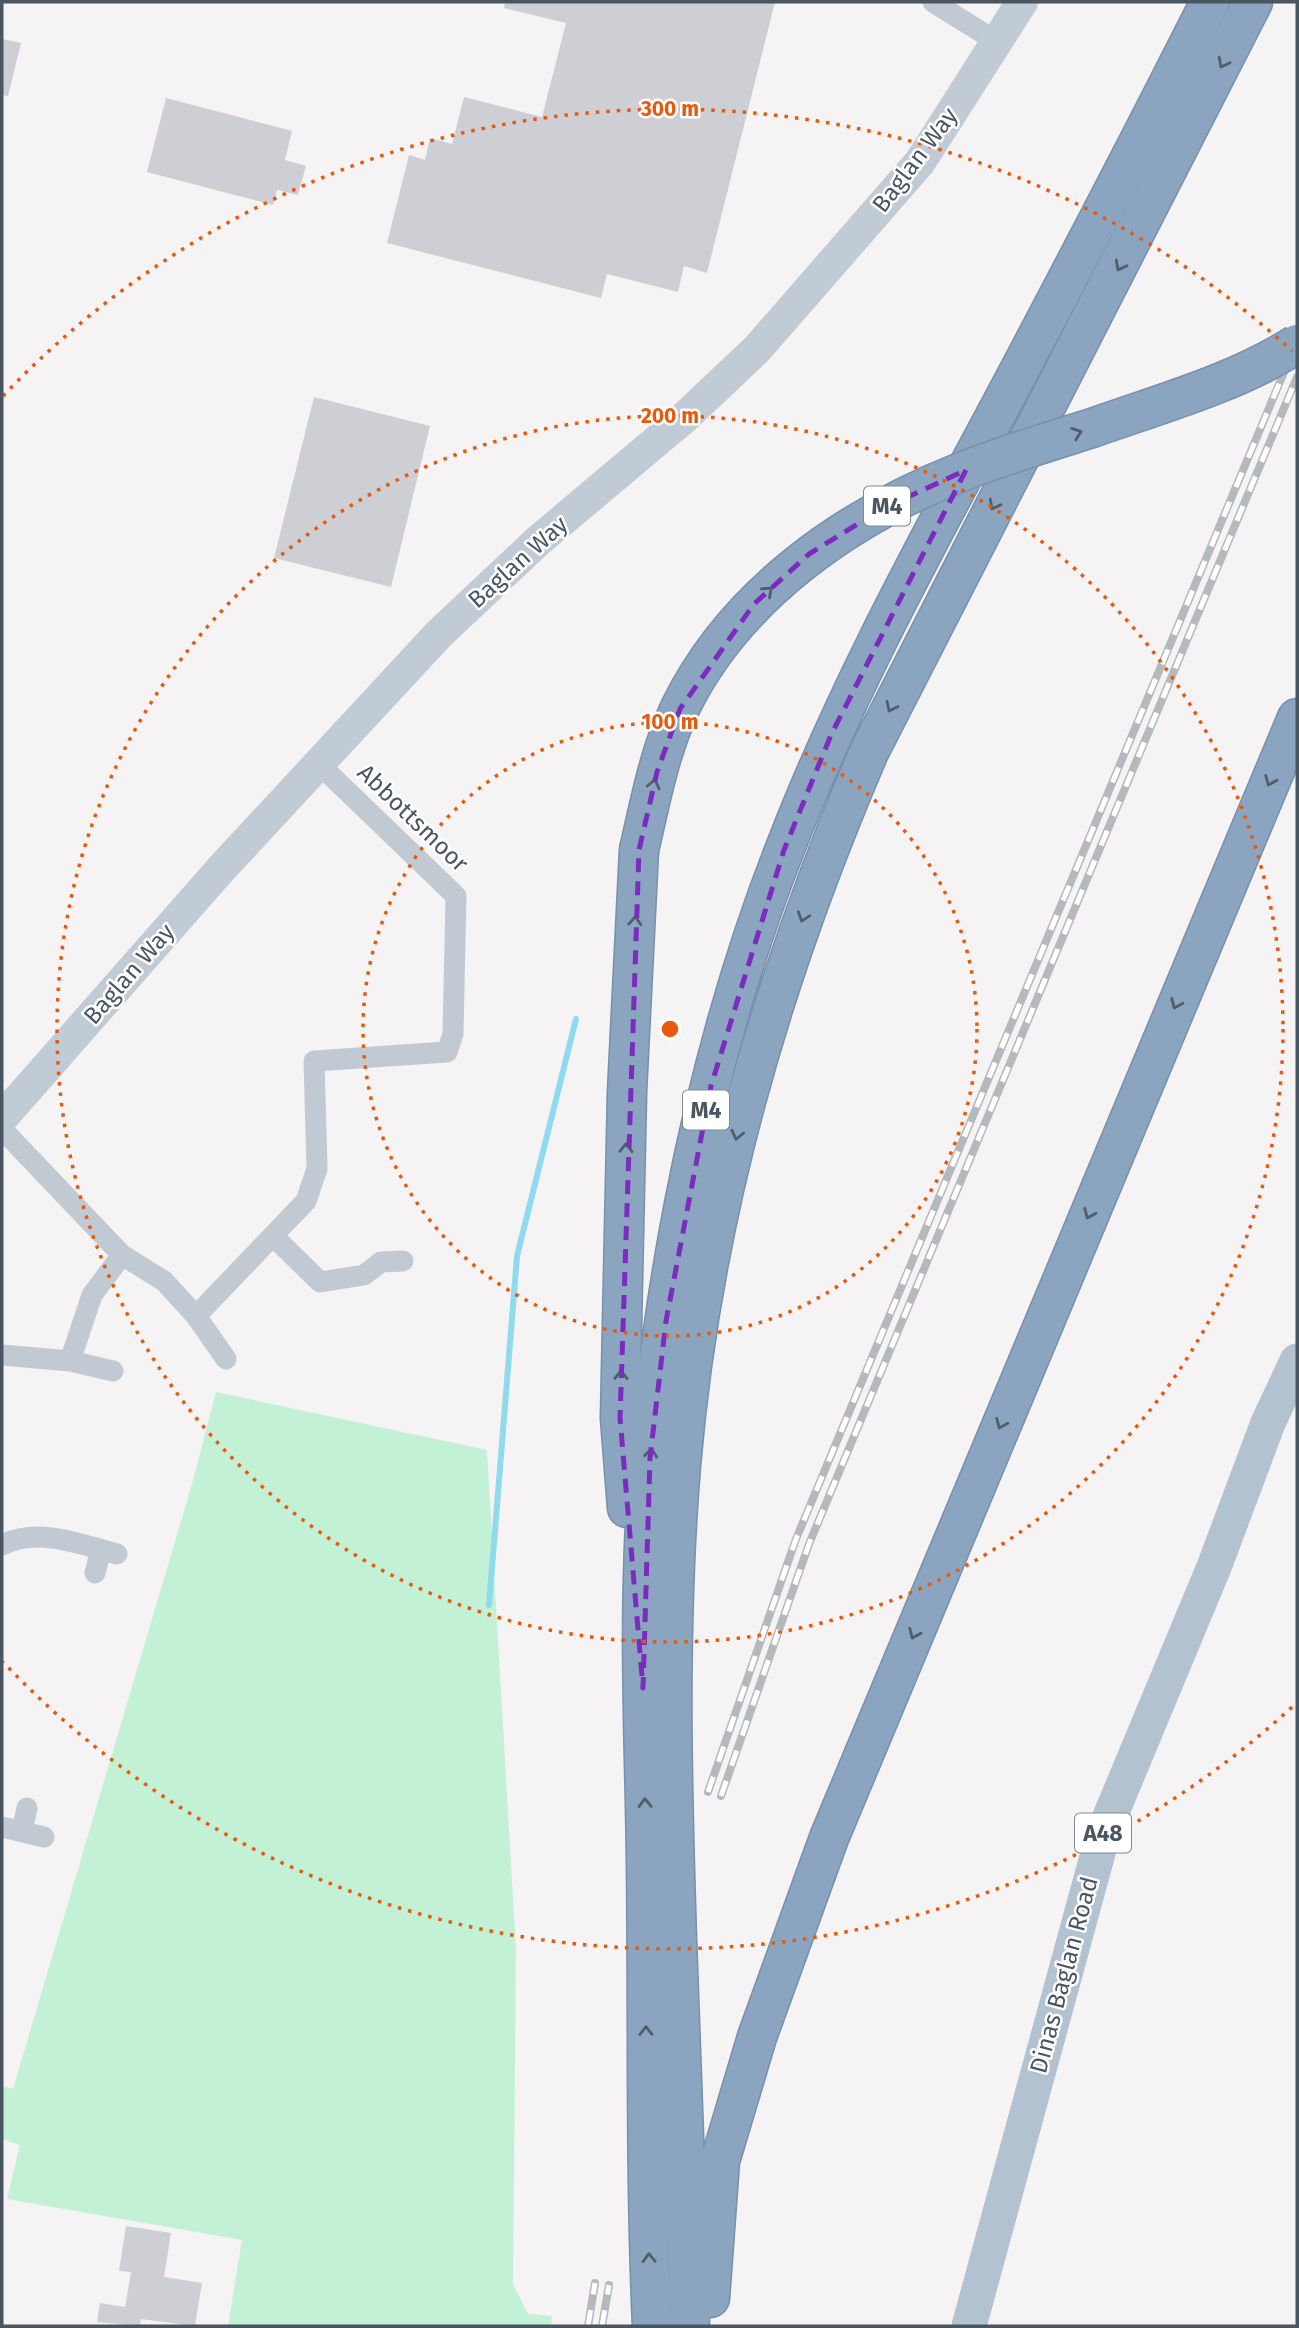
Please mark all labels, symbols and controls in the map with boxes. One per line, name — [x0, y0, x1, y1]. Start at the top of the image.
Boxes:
one-way arrow — [1217, 56, 1231, 68]
text: 300 m — [640, 96, 699, 122]
street label: Baglan Way — [867, 102, 964, 218]
one-way arrow — [1115, 259, 1128, 271]
text: 200 m — [641, 403, 699, 429]
one-way arrow — [1070, 427, 1082, 441]
road number: M4 — [864, 486, 910, 526]
one-way arrow — [989, 497, 1003, 510]
street label: Baglan Way — [463, 510, 574, 614]
one-way arrow — [760, 587, 773, 599]
one-way arrow — [886, 700, 900, 712]
text: 100 m — [641, 709, 699, 735]
street label: Abbottsmoor — [352, 758, 475, 878]
one-way arrow — [1265, 774, 1279, 786]
one-way arrow — [646, 778, 660, 790]
one-way arrow — [797, 910, 811, 923]
one-way arrow — [628, 915, 643, 926]
street label: Baglan Way — [78, 918, 180, 1030]
one-way arrow — [1170, 996, 1184, 1009]
centre of rings — [658, 1017, 682, 1041]
road number: M4 — [683, 1091, 729, 1130]
one-way arrow — [731, 1128, 745, 1140]
one-way arrow — [618, 1142, 634, 1153]
one-way arrow — [1083, 1207, 1097, 1219]
one-way arrow — [613, 1370, 629, 1380]
one-way arrow — [996, 1417, 1010, 1429]
one-way arrow — [643, 1448, 658, 1459]
one-way arrow — [908, 1626, 922, 1639]
one-way arrow — [637, 1797, 653, 1808]
road number: A48 — [1075, 1814, 1131, 1852]
street label: Dinas Baglan Road — [1024, 1874, 1104, 2076]
one-way arrow — [638, 2025, 654, 2035]
one-way arrow — [642, 2252, 657, 2263]

